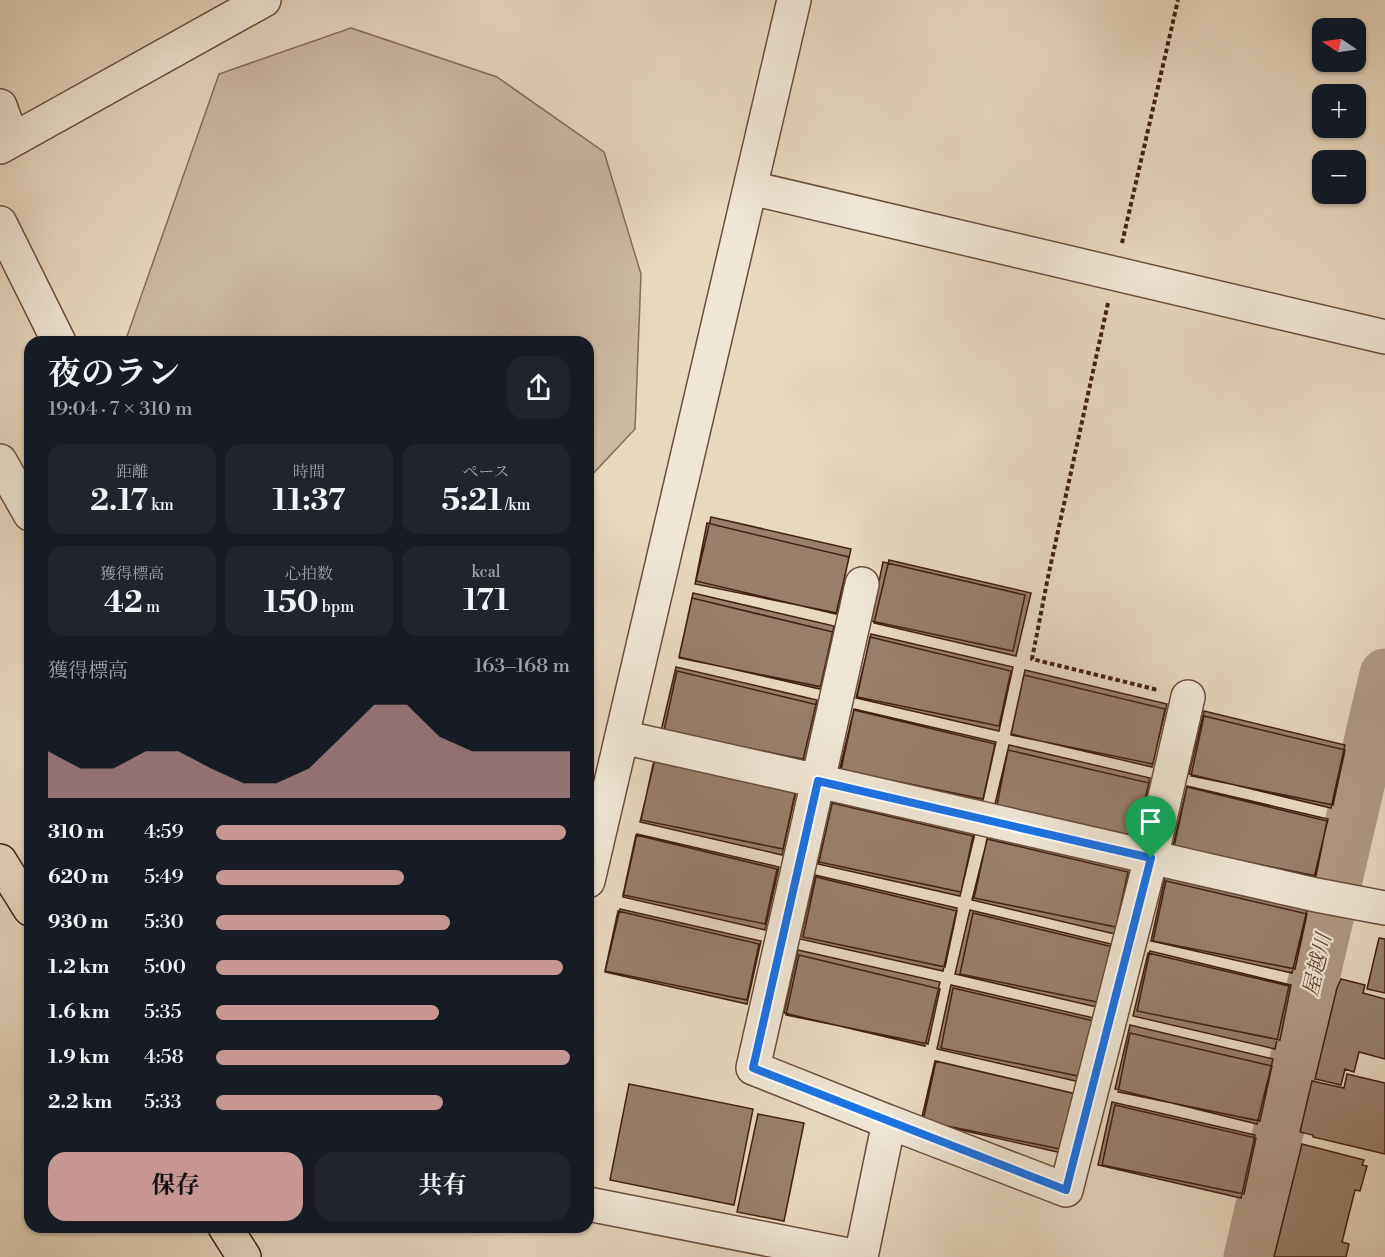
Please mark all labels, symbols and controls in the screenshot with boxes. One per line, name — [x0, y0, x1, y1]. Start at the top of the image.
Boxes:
north arrow — [1312, 18, 1366, 72]
map controls — [1312, 18, 1366, 204]
button: + — [1312, 84, 1366, 138]
button: − — [1312, 150, 1366, 204]
text: 夜のラン — [48, 354, 180, 395]
button: share — [507, 356, 570, 419]
text: 19:04 · 7 × 310 m — [48, 397, 193, 422]
text: 距離 — [116, 462, 148, 482]
text: 時間 — [293, 462, 325, 482]
text: ペース — [462, 462, 510, 482]
text: 2.17 — [90, 482, 148, 520]
text: 11:37 — [272, 482, 346, 520]
text: 5:21 — [441, 482, 502, 520]
text: km — [148, 495, 174, 515]
text: /km — [502, 495, 531, 515]
text: kcal — [471, 562, 501, 582]
text: 獲得標高 — [100, 564, 164, 584]
text: 心拍数 — [285, 564, 333, 584]
text: 171 — [463, 582, 509, 620]
text: 42 — [104, 584, 143, 622]
text: 150 — [264, 584, 319, 622]
text: m — [143, 597, 160, 617]
text: bpm — [319, 597, 354, 617]
text: 163–168 m — [474, 654, 570, 679]
text: 獲得標高 — [48, 659, 128, 684]
pin — [1125, 796, 1176, 858]
icon: arrive — [1134, 805, 1167, 838]
text: 310 m — [48, 820, 104, 845]
text: 4:59 — [144, 820, 184, 845]
text: 620 m — [48, 865, 109, 890]
text: 5:49 — [144, 865, 184, 890]
text: 930 m — [48, 910, 109, 935]
text: 5:30 — [144, 910, 184, 935]
water label: 屋越川 — [1298, 930, 1338, 999]
text: 1.2 km — [48, 955, 110, 980]
text: 5:00 — [144, 955, 186, 980]
text: 1.6 km — [48, 1000, 110, 1025]
text: 5:35 — [144, 1000, 182, 1025]
text: 1.9 km — [48, 1045, 110, 1070]
text: 4:58 — [144, 1045, 184, 1070]
text: 2.2 km — [48, 1090, 112, 1115]
text: 5:33 — [144, 1090, 182, 1115]
button: 保存 — [48, 1152, 303, 1221]
button: 共有 — [315, 1152, 570, 1221]

